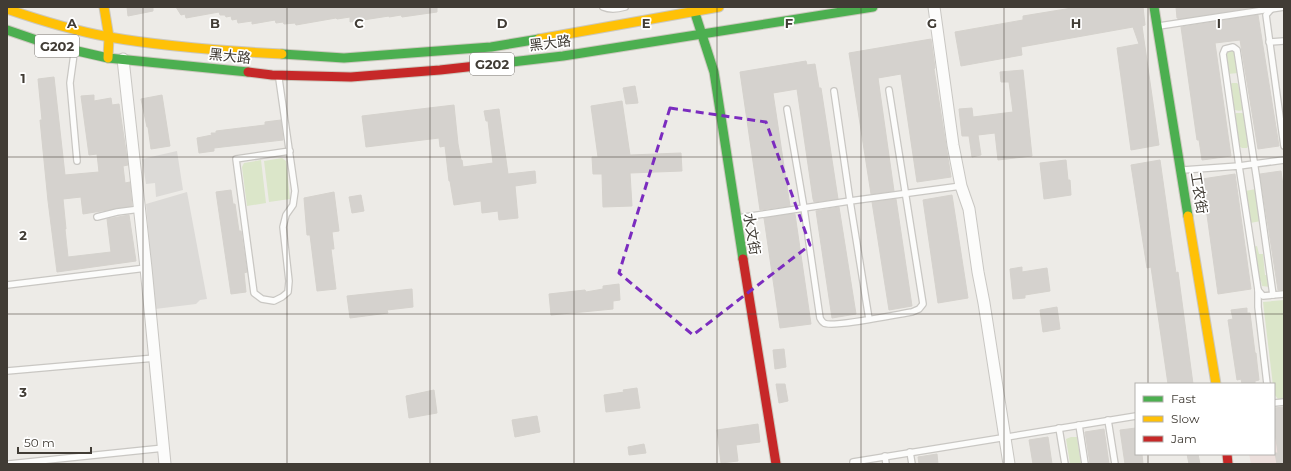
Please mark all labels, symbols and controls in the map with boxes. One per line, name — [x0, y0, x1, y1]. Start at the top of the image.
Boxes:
text: A — [66, 15, 78, 31]
text: B — [210, 15, 220, 31]
text: C — [354, 15, 364, 31]
text: D — [497, 15, 508, 31]
text: E — [642, 15, 651, 31]
text: F — [785, 15, 793, 31]
text: G — [927, 15, 937, 31]
text: H — [1071, 15, 1081, 31]
text: I — [1217, 15, 1221, 31]
street label: 黑大路 — [528, 32, 572, 54]
road number: G202 — [35, 35, 79, 57]
street label: 黑大路 — [208, 45, 252, 67]
road number: G202 — [470, 53, 514, 75]
text: 1 — [20, 70, 26, 86]
street label: 工农街 — [1187, 171, 1211, 215]
street label: 水文街 — [740, 212, 764, 256]
text: 2 — [19, 227, 27, 243]
legend — [1135, 383, 1275, 455]
text: 3 — [18, 384, 27, 400]
text: Fast — [1171, 391, 1196, 406]
text: Slow — [1171, 411, 1200, 426]
scale bar — [18, 429, 91, 455]
text: Jam — [1170, 431, 1197, 446]
text: 50 m — [24, 435, 55, 450]

